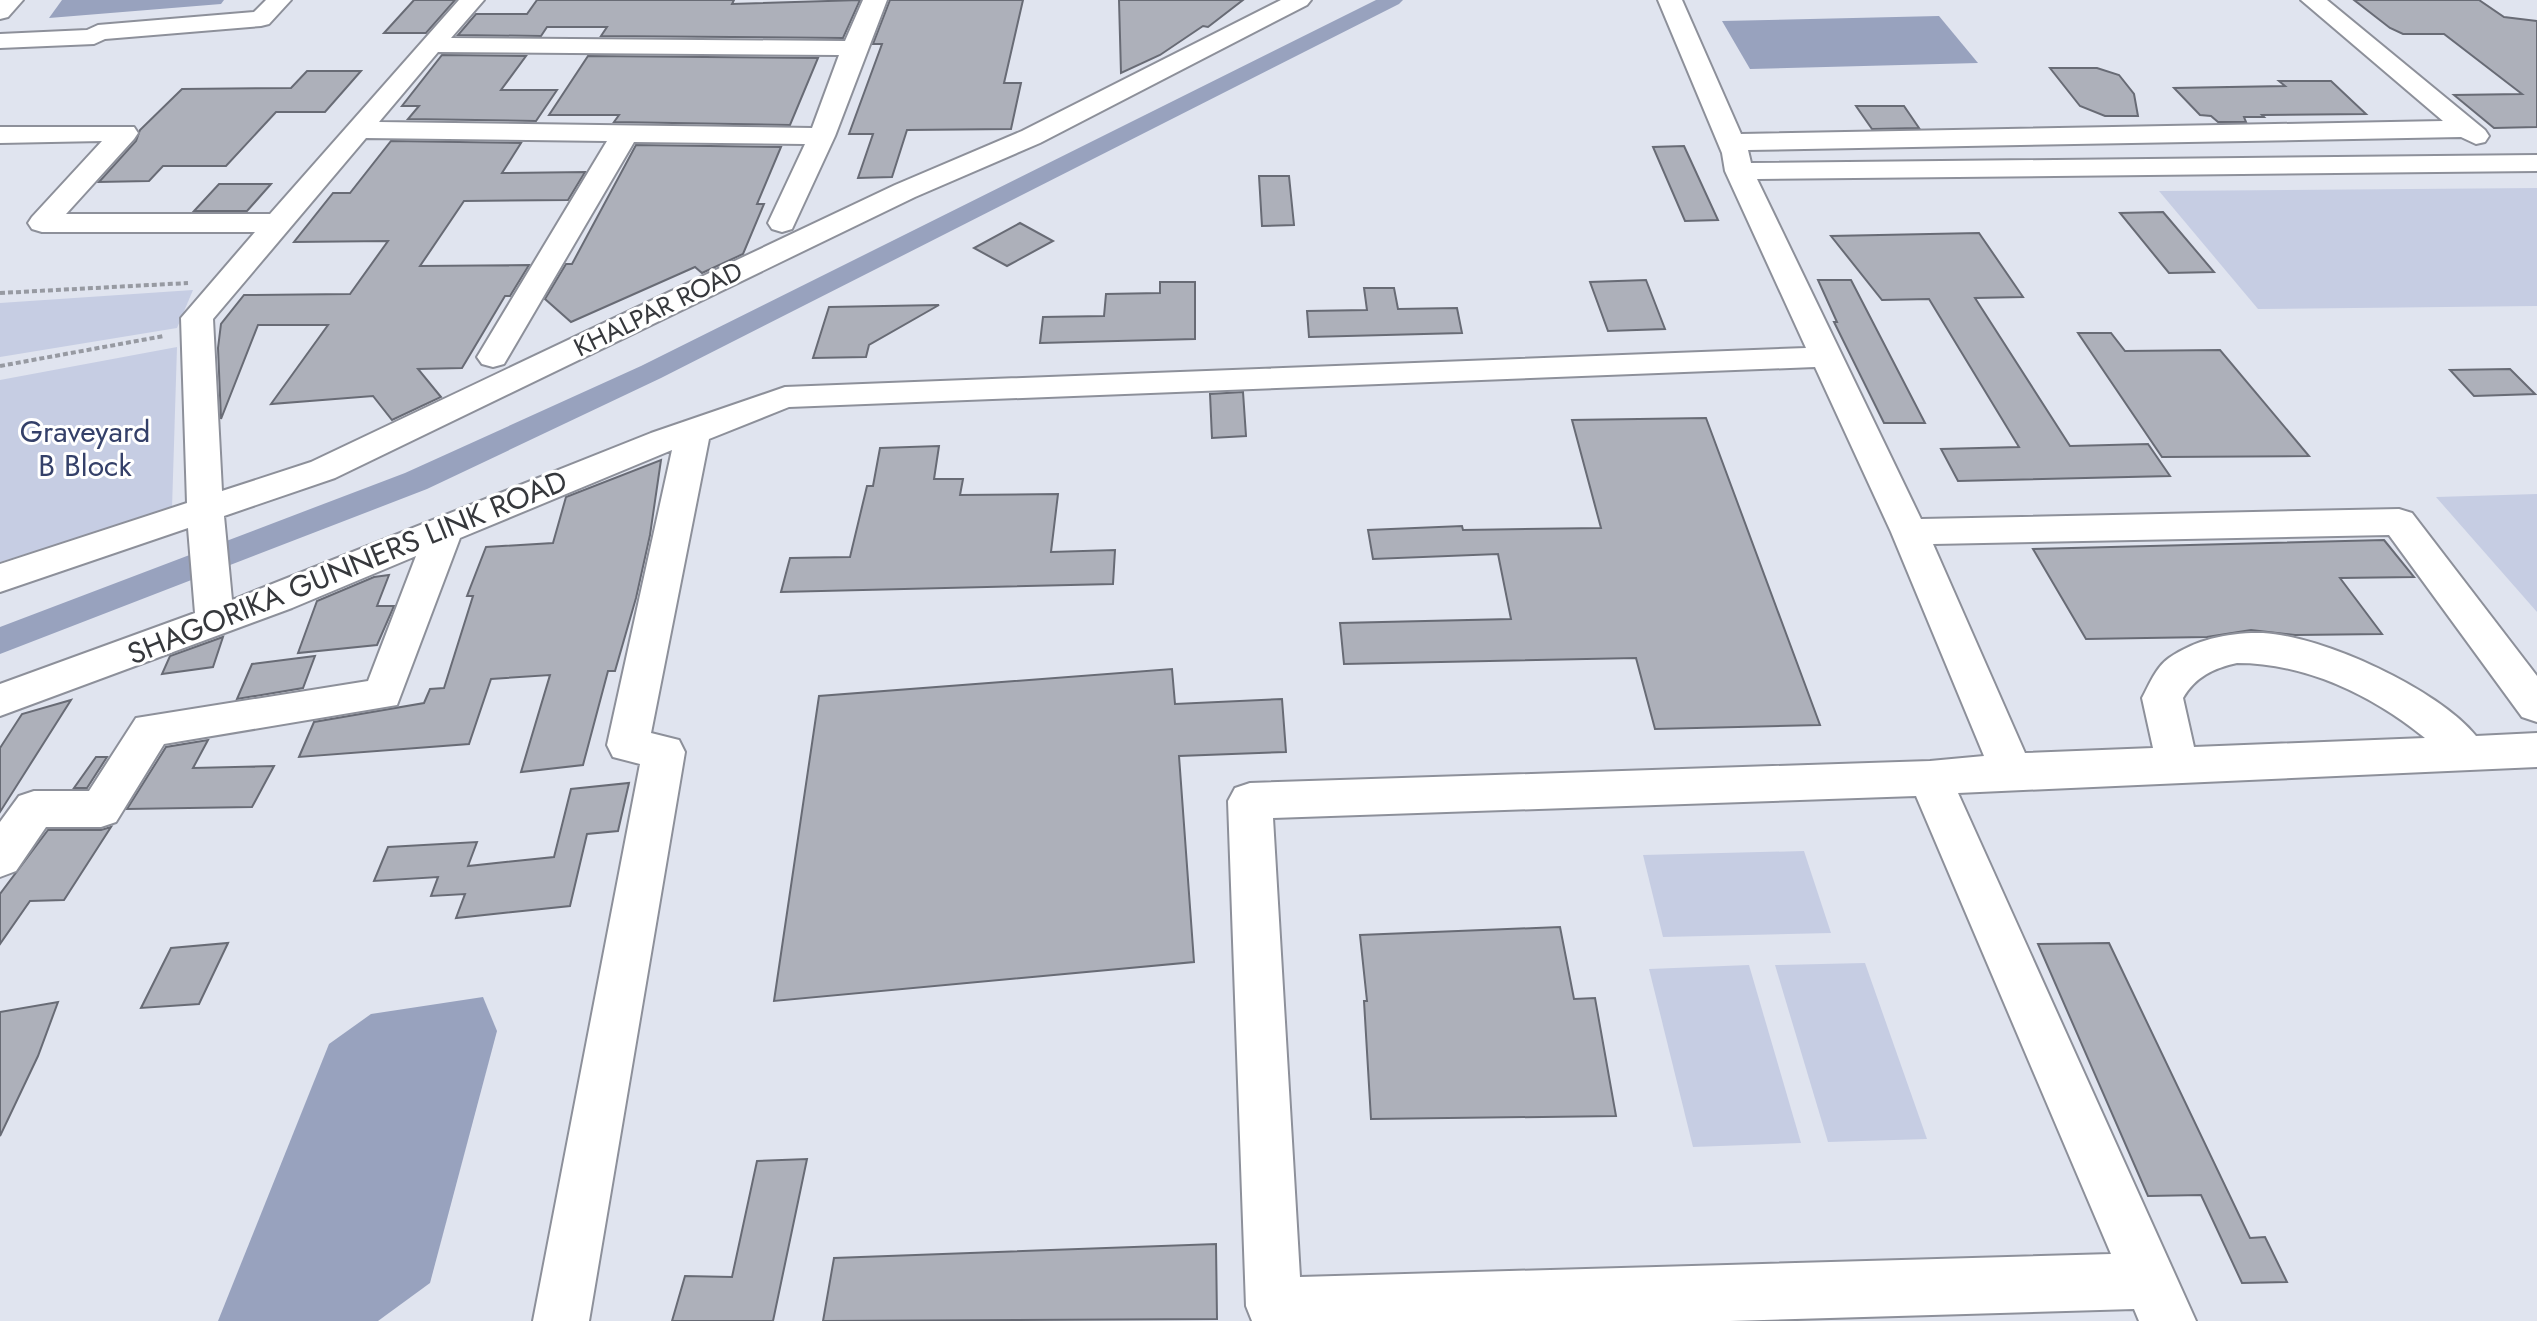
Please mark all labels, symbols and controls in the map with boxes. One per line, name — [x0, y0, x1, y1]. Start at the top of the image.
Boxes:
street label: KHALPAR ROAD — [567, 252, 749, 366]
park label: Graveyard B Block — [20, 410, 150, 487]
street label: SHAGORIKA GUNNERS LINK ROAD — [121, 459, 573, 675]

